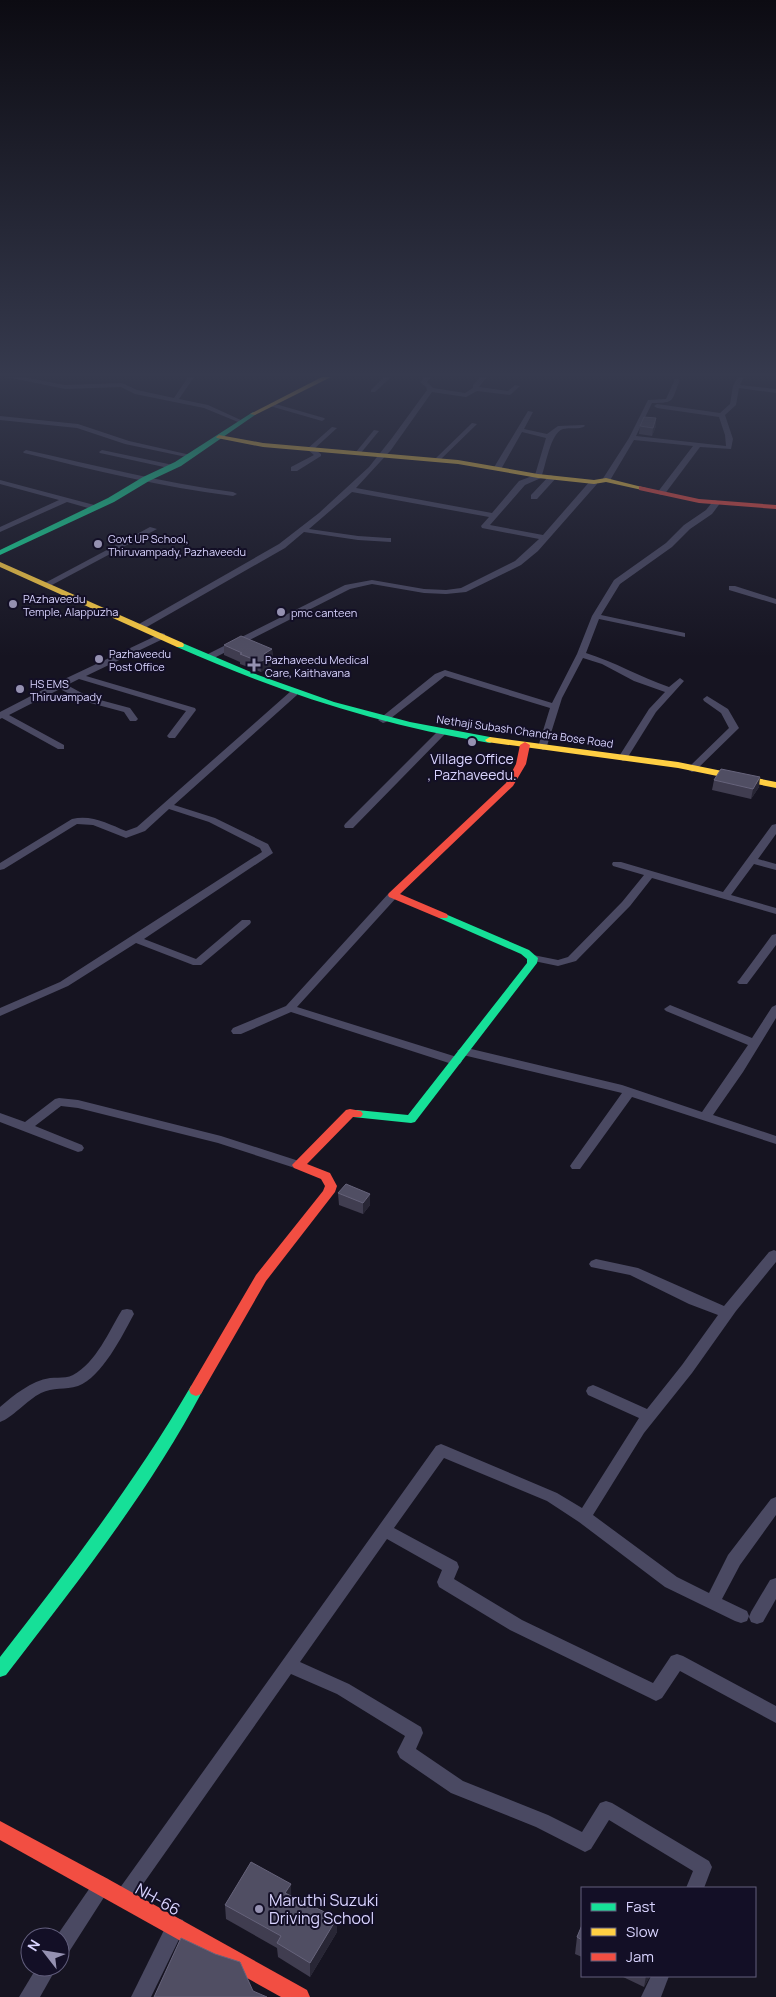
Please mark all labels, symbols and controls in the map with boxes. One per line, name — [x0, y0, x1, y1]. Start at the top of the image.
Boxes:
place label: Govt UP School, Thiruvampady, Pazhaveedu — [108, 531, 246, 559]
marker: Govt UP School, Thiruvampady, Pazhaveedu — [92, 538, 104, 550]
place label: PAzhaveedu Temple, Alappuzha — [23, 591, 118, 619]
marker: PAzhaveedu Temple, Alappuzha — [7, 598, 19, 610]
place label: pmc canteen — [291, 605, 357, 620]
marker: pmc canteen — [275, 606, 287, 618]
place label: Pazhaveedu Post Office — [109, 646, 171, 674]
place label: Pazhaveedu Medical Care, Kaithavana — [265, 652, 369, 680]
marker: Pazhaveedu Post Office — [93, 653, 105, 665]
marker: Pazhaveedu Medical Care, Kaithavana — [247, 658, 261, 672]
place label: HS EMS Thiruvampady — [30, 676, 102, 704]
marker: HS EMS Thiruvampady — [14, 683, 26, 695]
street label: Nethaji Subash Chandra Bose Road — [436, 711, 614, 751]
marker: Village Office , Pazhaveedu. — [466, 736, 478, 748]
place label: Village Office , Pazhaveedu. — [427, 749, 517, 784]
street label: NH-66 — [131, 1878, 185, 1920]
legend — [581, 1887, 756, 1977]
place label: Maruthi Suzuki Driving School — [269, 1889, 378, 1929]
text: Fast — [626, 1896, 655, 1917]
marker: Maruthi Suzuki Driving School — [253, 1903, 265, 1915]
text: Slow — [626, 1921, 659, 1942]
north arrow — [20, 1927, 70, 1977]
text: N — [23, 1936, 44, 1954]
text: Jam — [626, 1946, 654, 1967]

